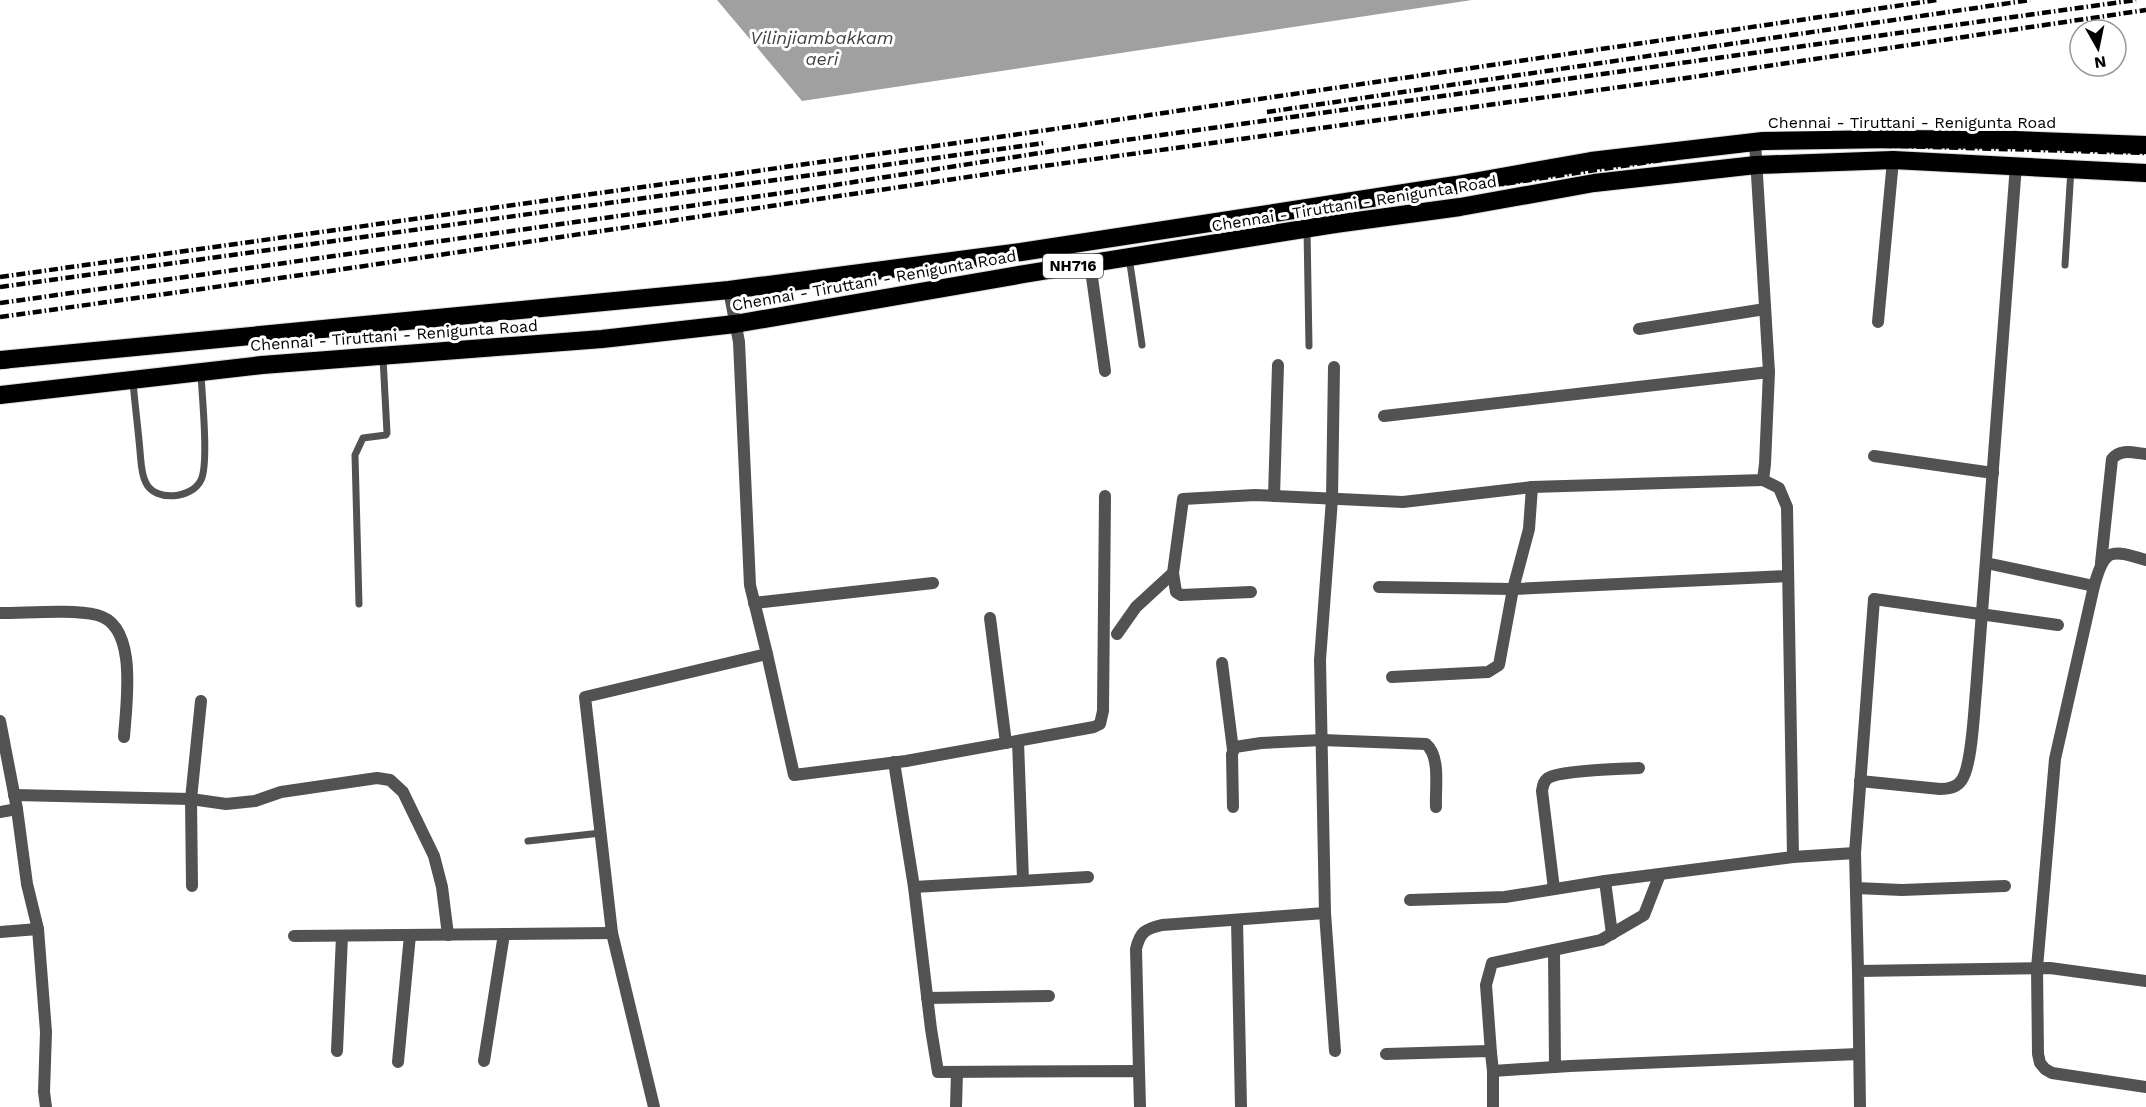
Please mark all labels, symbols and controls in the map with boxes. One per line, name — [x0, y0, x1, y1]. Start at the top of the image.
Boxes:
north arrow — [2068, 18, 2128, 78]
water label: Vilinjiambakkam aeri — [750, 27, 894, 69]
text: N — [2093, 52, 2108, 73]
street label: Chennai - Tiruttani - Renigunta Road — [1768, 113, 2056, 132]
street label: Chennai - Tiruttani - Renigunta Road — [1210, 172, 1498, 235]
street label: Chennai - Tiruttani - Renigunta Road — [730, 246, 1018, 315]
road number: NH716 — [1043, 254, 1103, 278]
street label: Chennai - Tiruttani - Renigunta Road — [249, 316, 539, 355]

